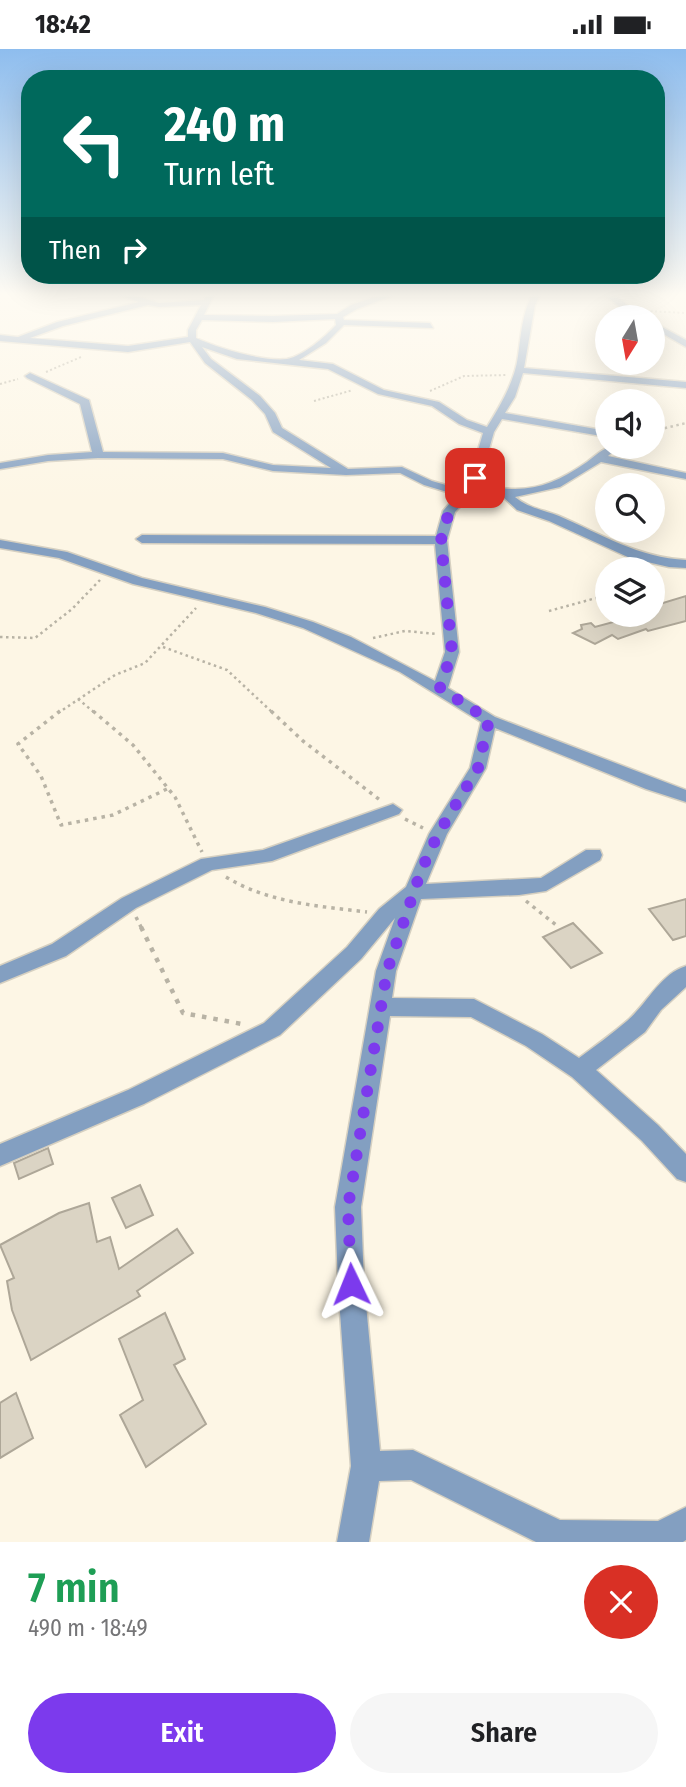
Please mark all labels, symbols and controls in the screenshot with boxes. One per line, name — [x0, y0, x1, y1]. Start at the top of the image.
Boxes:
text: 18:42 — [35, 9, 91, 40]
text: 240 m — [164, 95, 285, 154]
icon: left — [49, 98, 140, 189]
text: Turn left — [164, 155, 274, 193]
icon: right — [115, 231, 153, 269]
text: Then — [49, 235, 101, 266]
north arrow — [595, 305, 665, 375]
map controls — [595, 305, 665, 627]
button: sound — [595, 389, 665, 459]
pin — [445, 448, 505, 508]
icon: arrive — [456, 459, 494, 497]
button: search — [595, 473, 665, 543]
button: layers — [595, 557, 665, 627]
position arrow — [314, 1247, 388, 1321]
text: 7 min — [28, 1563, 120, 1613]
button: close — [584, 1565, 658, 1639]
text: 490 m · 18:49 — [28, 1614, 148, 1642]
button: Exit — [28, 1693, 336, 1773]
button: Share — [350, 1693, 658, 1773]

